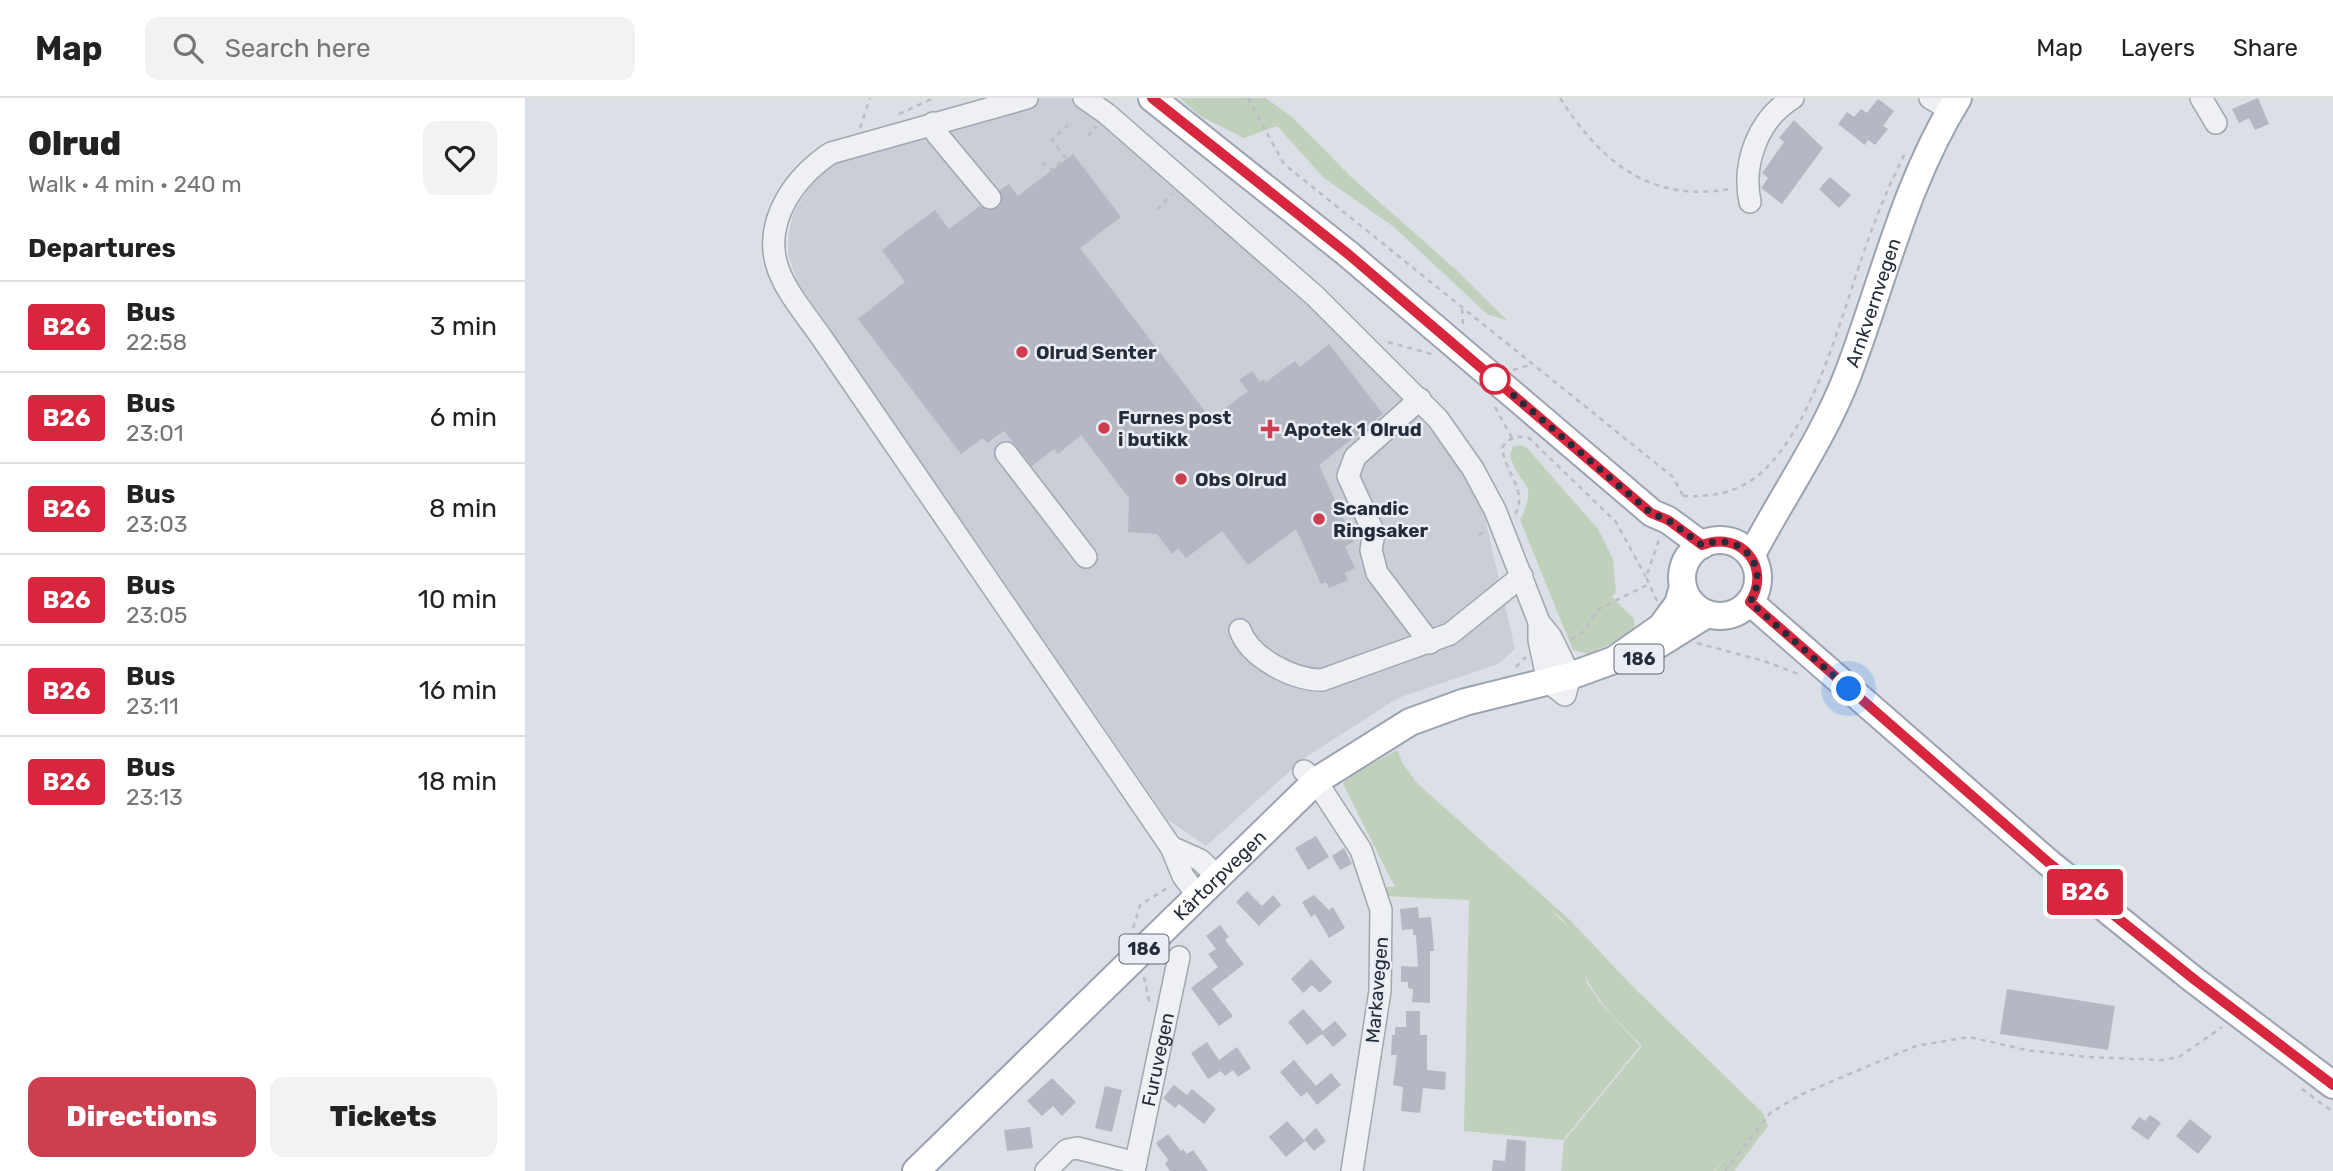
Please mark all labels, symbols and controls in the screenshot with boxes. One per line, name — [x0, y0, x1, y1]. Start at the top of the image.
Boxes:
search box — [145, 17, 635, 80]
text: Map — [35, 29, 103, 68]
icon: search — [169, 29, 207, 67]
text: Search here — [225, 33, 370, 64]
text: Map — [2036, 34, 2083, 62]
text: Layers — [2121, 34, 2195, 62]
text: Share — [2233, 34, 2298, 62]
button: heart — [423, 121, 497, 195]
text: Olrud — [28, 124, 121, 163]
text: Walk · 4 min · 240 m — [28, 170, 242, 198]
text: Departures — [28, 233, 176, 264]
street label: Arnkvernvegen — [1840, 235, 1905, 370]
text: Bus — [126, 297, 175, 328]
text: 3 min — [430, 311, 497, 342]
text: B26 — [42, 313, 91, 341]
text: 22:58 — [126, 328, 187, 356]
place label: Olrud Senter — [1036, 341, 1157, 364]
marker: Olrud Senter — [1014, 344, 1030, 360]
unlabelled marker — [1480, 364, 1510, 394]
text: Bus — [126, 388, 175, 419]
text: 6 min — [430, 402, 497, 433]
text: B26 — [42, 404, 91, 432]
place label: Furnes post i butikk — [1118, 406, 1232, 451]
place label: Apotek 1 Olrud — [1284, 418, 1422, 441]
text: 23:01 — [126, 419, 184, 447]
marker: Furnes post i butikk — [1096, 420, 1112, 436]
marker: Apotek 1 Olrud — [1262, 421, 1278, 437]
place label: Obs Olrud — [1195, 468, 1287, 491]
marker: Obs Olrud — [1173, 471, 1189, 487]
text: Bus — [126, 479, 175, 510]
text: 8 min — [429, 493, 497, 524]
text: B26 — [42, 495, 91, 523]
place label: Scandic Ringsaker — [1333, 497, 1429, 542]
text: 23:03 — [126, 510, 188, 538]
marker: Scandic Ringsaker — [1311, 511, 1327, 527]
text: Bus — [126, 570, 175, 601]
text: 10 min — [418, 584, 497, 615]
text: B26 — [42, 586, 91, 614]
text: 23:05 — [126, 601, 187, 629]
road number: 186 — [1615, 644, 1663, 674]
text: Bus — [126, 661, 175, 692]
your location — [1831, 671, 1866, 706]
text: 16 min — [419, 675, 497, 706]
text: B26 — [42, 677, 91, 705]
text: 23:11 — [126, 692, 179, 720]
text: Bus — [126, 752, 175, 783]
text: 18 min — [418, 766, 497, 797]
text: B26 — [42, 768, 91, 796]
text: 23:13 — [126, 783, 183, 811]
street label: Kårtorpvegen — [1169, 825, 1271, 925]
line badge: B26 — [2045, 869, 2125, 915]
text: B26 — [2061, 878, 2109, 906]
road number: 186 — [1119, 934, 1169, 964]
street label: Markavegen — [1361, 936, 1393, 1044]
street label: Furuvegen — [1136, 1010, 1179, 1108]
button: Directions — [28, 1077, 256, 1157]
button: Tickets — [270, 1077, 497, 1157]

